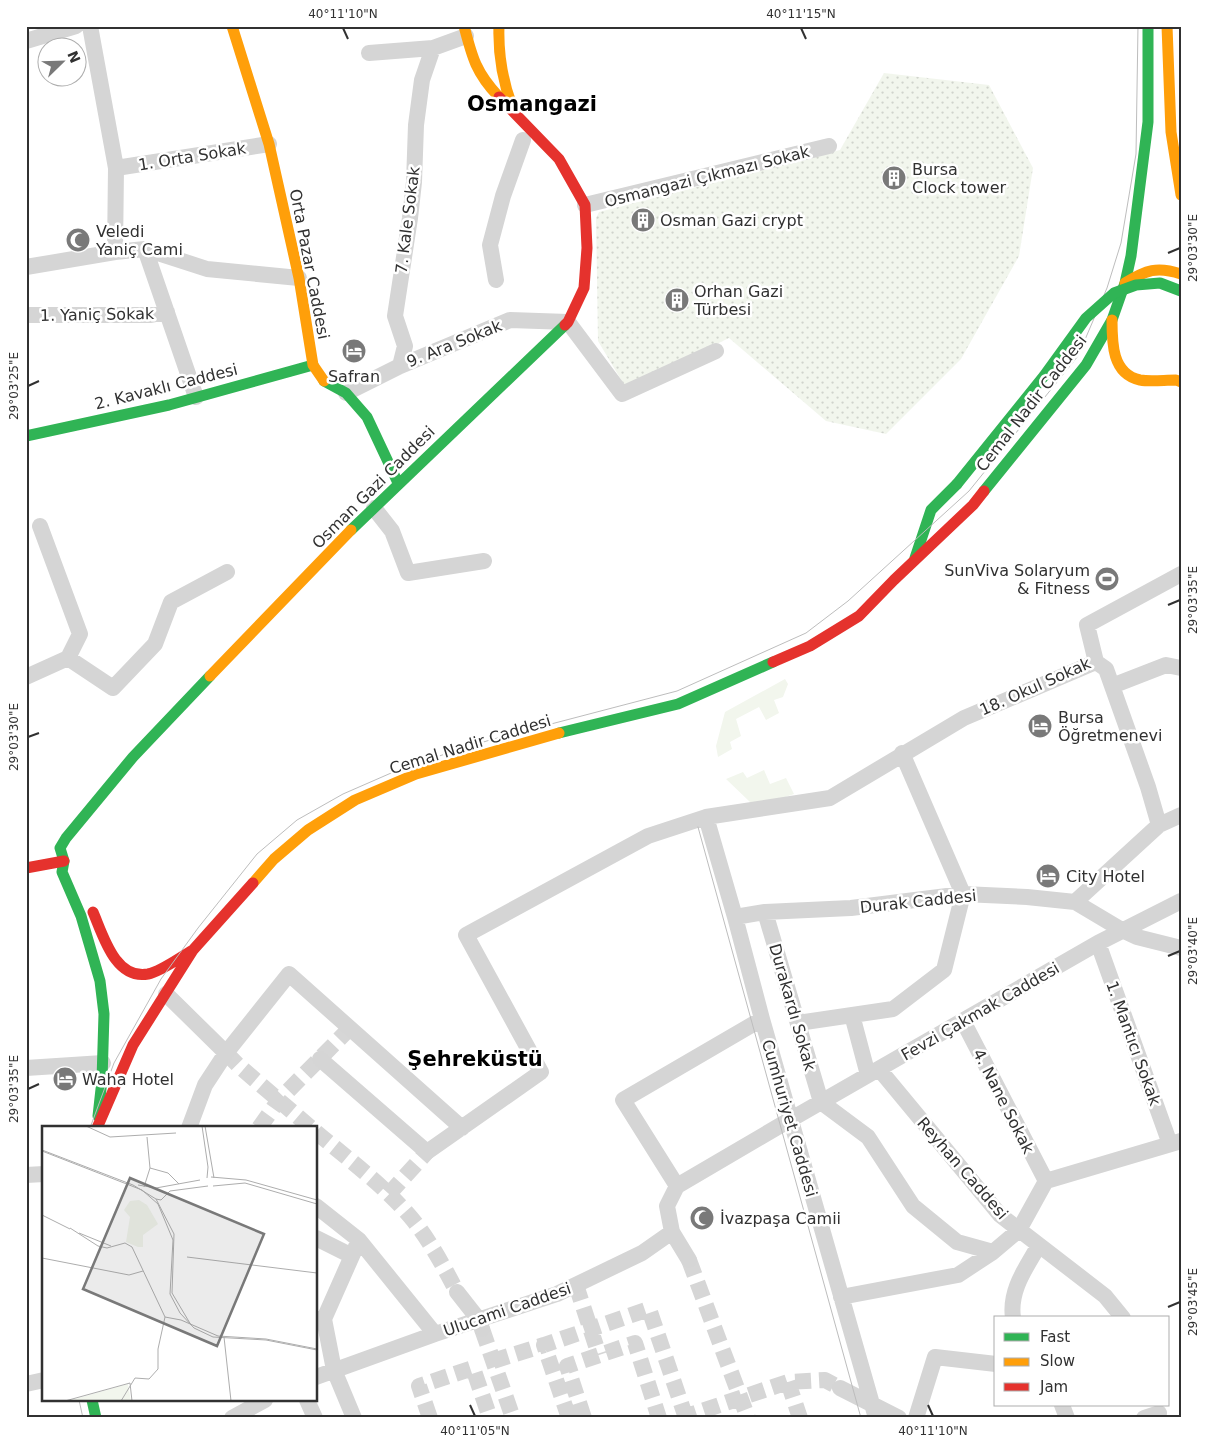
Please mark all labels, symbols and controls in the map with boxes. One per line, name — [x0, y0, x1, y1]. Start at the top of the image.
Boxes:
text: 40°11'10"N — [308, 7, 378, 21]
text: 40°11'15"N — [766, 7, 836, 21]
north arrow — [38, 38, 88, 88]
text: N — [64, 48, 84, 65]
district label: Osmangazi — [467, 92, 597, 116]
street label: 1. Orta Sokak — [137, 138, 248, 174]
street label: Osmangazi Çıkmazı Sokak — [603, 142, 812, 211]
place label: Bursa Clock tower — [912, 160, 1007, 197]
street label: 7. Kale Sokak — [392, 165, 424, 275]
building icon: Bursa Clock tower — [881, 165, 907, 191]
street label: Orta Pazar Caddesi — [286, 187, 333, 341]
building icon: Osman Gazi crypt — [630, 207, 656, 233]
place label: Osman Gazi crypt — [660, 211, 803, 230]
text: 29°03'30"E — [1186, 214, 1200, 282]
place label: Veledi Yaniç Cami — [95, 222, 183, 259]
mosque icon: Veledi Yaniç Cami — [65, 227, 91, 253]
place label: Orhan Gazi Türbesi — [693, 282, 783, 319]
building icon: Orhan Gazi Türbesi — [664, 287, 690, 313]
street label: 1. Yaniç Sokak — [40, 304, 155, 325]
street label: 9. Ara Sokak — [404, 316, 505, 371]
street label: Cemal Nadir Caddesi — [972, 331, 1091, 475]
hotel icon: Safran — [341, 338, 367, 364]
text: 29°03'25"E — [7, 352, 21, 420]
street label: 2. Kavaklı Caddesi — [93, 360, 240, 413]
place label: Safran — [328, 367, 380, 386]
street label: Osman Gazi Caddesi — [308, 422, 439, 553]
place label: SunViva Solaryum & Fitness — [944, 561, 1090, 598]
sports icon: SunViva Solaryum & Fitness — [1094, 566, 1120, 592]
text: 29°03'35"E — [1186, 566, 1200, 634]
street label: 18. Okul Sokak — [977, 653, 1094, 719]
text: 29°03'30"E — [7, 703, 21, 771]
place label: Bursa Öğretmenevi — [1058, 708, 1162, 745]
street label: Cemal Nadir Caddesi — [387, 711, 553, 778]
hotel icon: Bursa Öğretmenevi — [1027, 713, 1053, 739]
hotel icon: City Hotel — [1035, 863, 1061, 889]
place label: City Hotel — [1066, 867, 1145, 886]
street label: Durak Caddesi — [859, 886, 977, 917]
text: 29°03'40"E — [1186, 917, 1200, 985]
street label: Durakardı Sokak — [765, 941, 820, 1074]
street label: Fevzi Çakmak Caddesi — [898, 958, 1063, 1065]
street label: 1. Mantıcı Sokak — [1102, 978, 1165, 1109]
street label: Cumhuriyet Caddesi — [758, 1037, 821, 1199]
street label: 4. Nane Sokak — [969, 1046, 1038, 1158]
district label: Şehreküstü — [407, 1047, 543, 1071]
text: 29°03'35"E — [7, 1055, 21, 1123]
hotel icon: Waha Hotel — [52, 1066, 78, 1092]
place label: Waha Hotel — [82, 1070, 174, 1089]
street label: Reyhan Caddesi — [913, 1113, 1012, 1223]
inset map — [42, 1126, 318, 1402]
mosque icon: İvazpaşa Camii — [689, 1205, 715, 1231]
place label: İvazpaşa Camii — [720, 1209, 841, 1228]
text: 29°03'45"E — [1186, 1268, 1200, 1336]
street label: Ulucami Caddesi — [441, 1279, 574, 1340]
legend — [994, 1316, 1170, 1406]
text: Fast — [1040, 1328, 1070, 1346]
text: Slow — [1040, 1352, 1075, 1370]
text: Jam — [1039, 1378, 1068, 1396]
text: 40°11'05"N — [440, 1424, 510, 1438]
text: 40°11'10"N — [898, 1424, 968, 1438]

